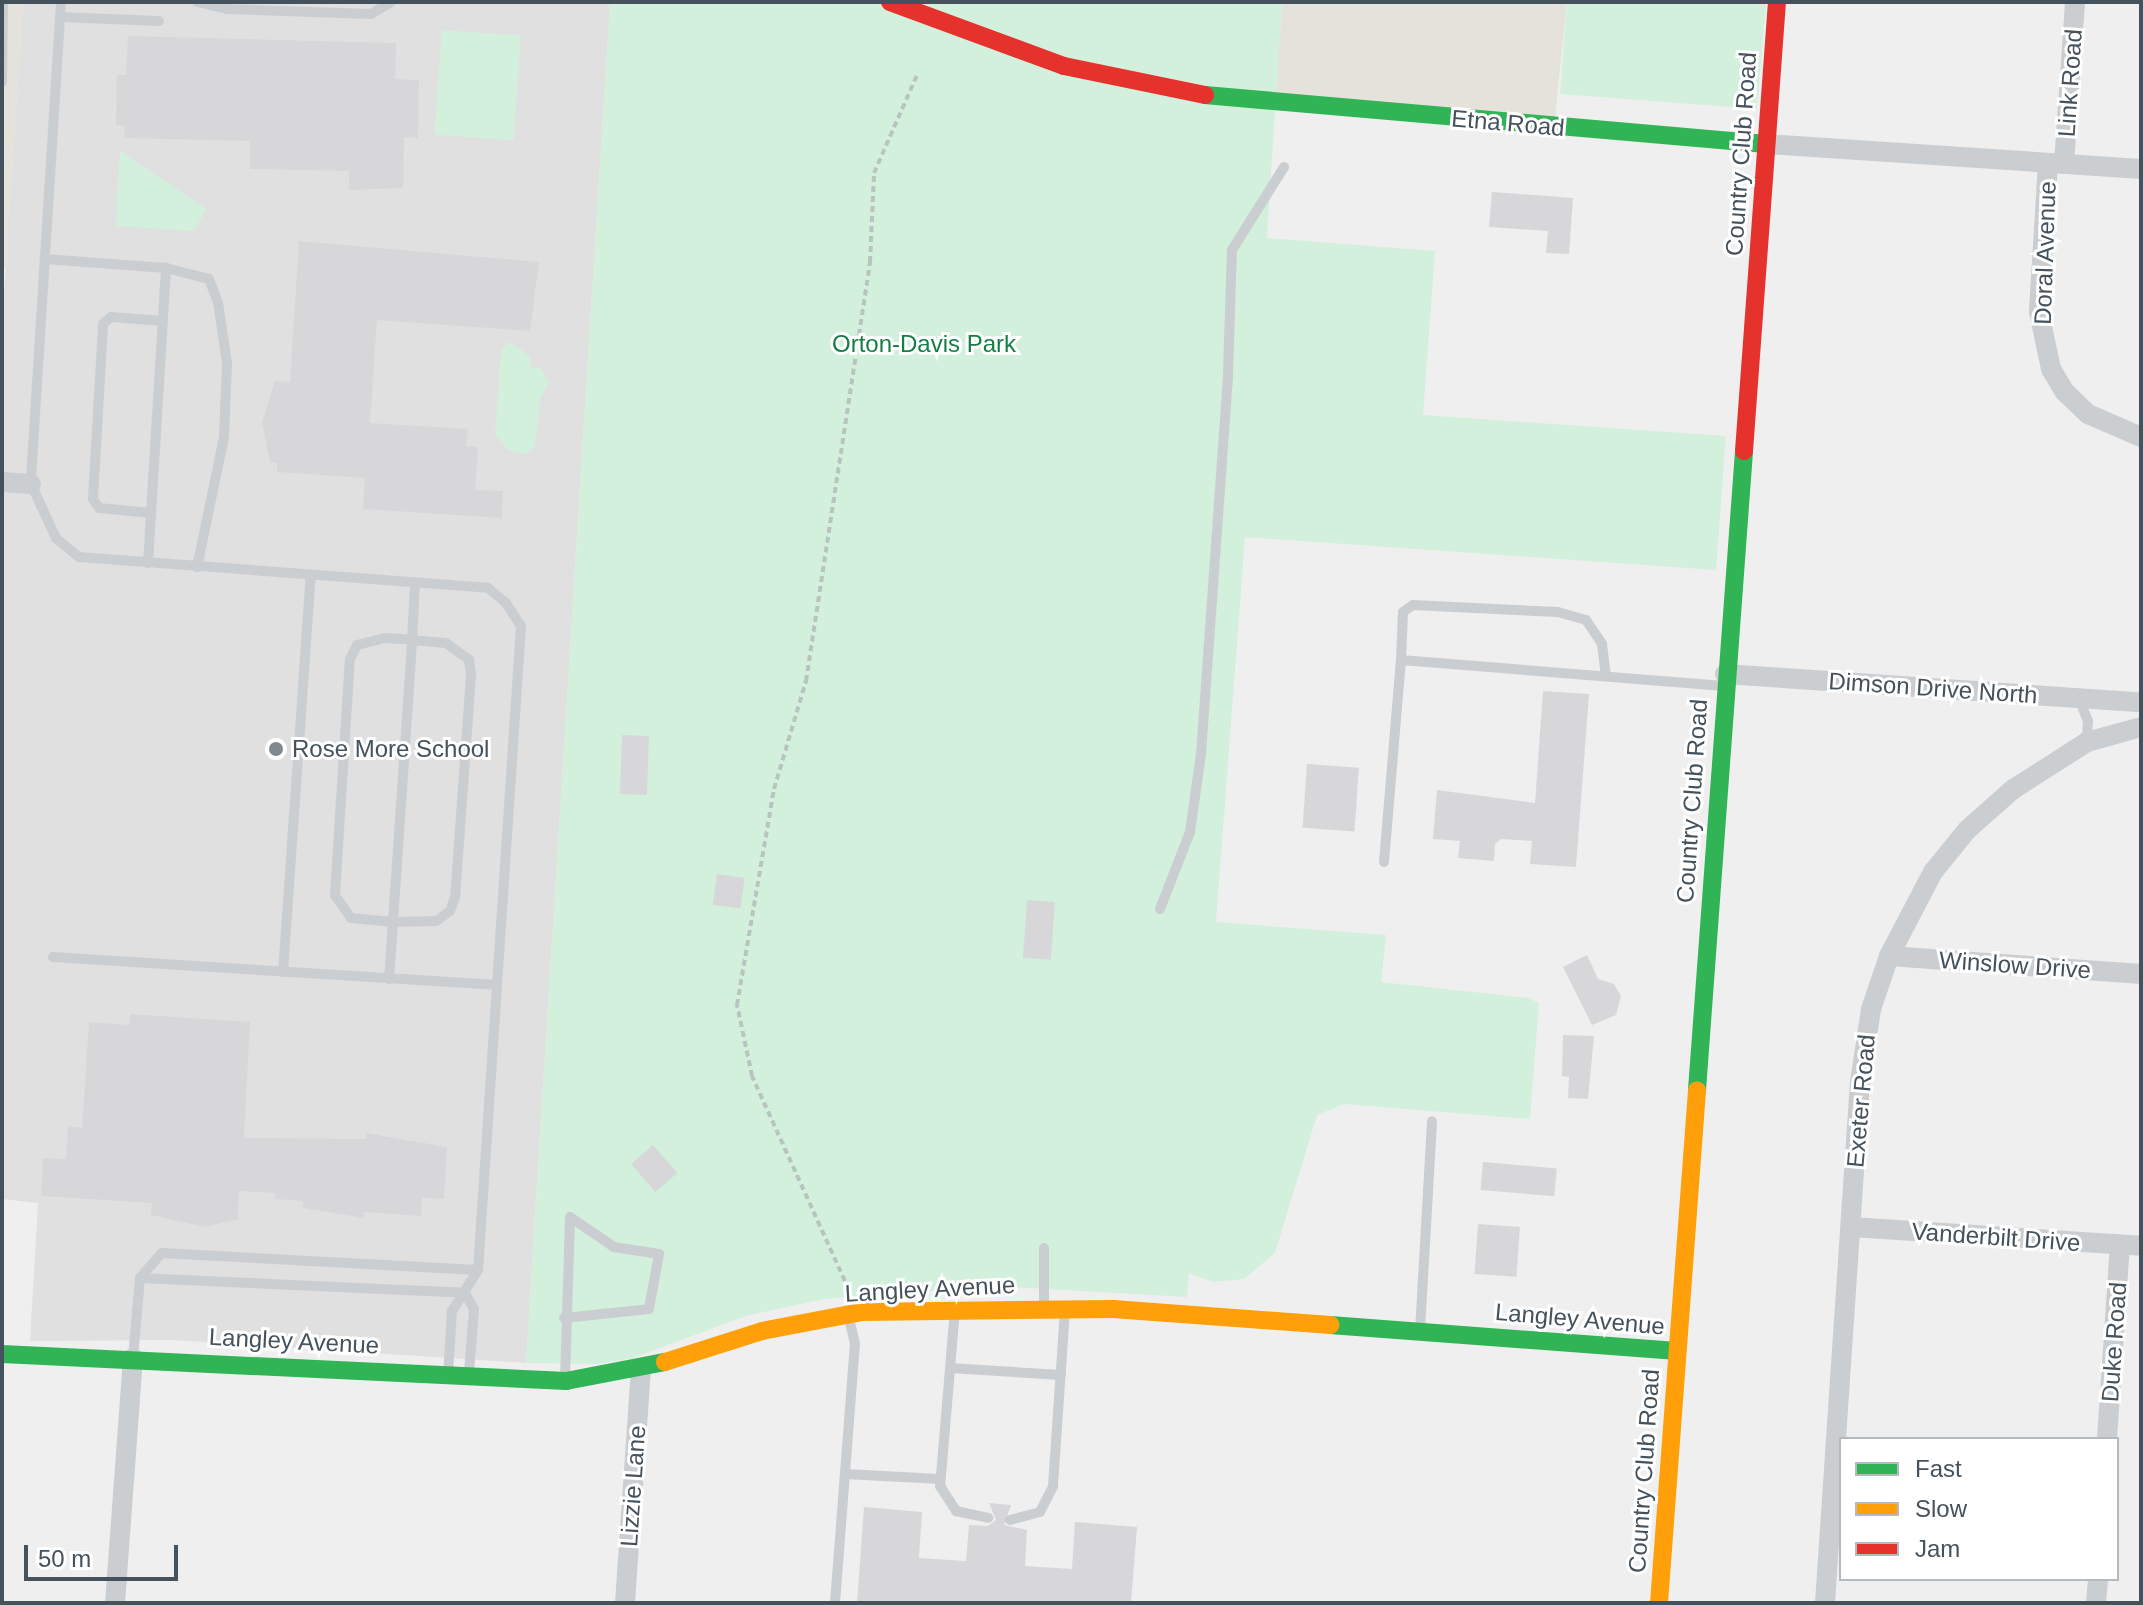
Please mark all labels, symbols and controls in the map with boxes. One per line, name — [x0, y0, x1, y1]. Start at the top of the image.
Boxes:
street label: Link Road — [2052, 28, 2088, 138]
street label: Country Club Road — [1720, 51, 1762, 257]
street label: Etna Road — [1450, 104, 1566, 142]
street label: Doral Avenue — [2028, 180, 2062, 326]
park label: Orton-Davis Park — [832, 330, 1016, 358]
street label: Dimson Drive North — [1828, 666, 2038, 710]
street label: Country Club Road — [1671, 698, 1713, 904]
place label: Rose More School — [292, 735, 489, 763]
marker: Rose More School — [267, 740, 285, 758]
street label: Winslow Drive — [1938, 945, 2092, 985]
street label: Exeter Road — [1841, 1033, 1881, 1169]
street label: Vanderbilt Drive — [1911, 1217, 2081, 1257]
street label: Langley Avenue — [844, 1270, 1016, 1308]
street label: Duke Road — [2095, 1281, 2133, 1403]
street label: Langley Avenue — [1493, 1297, 1667, 1341]
street label: Langley Avenue — [208, 1322, 380, 1360]
street label: Country Club Road — [1623, 1368, 1665, 1574]
street label: Lizzie Lane — [614, 1424, 652, 1548]
legend — [1839, 1437, 2119, 1581]
text: Fast — [1915, 1455, 1962, 1482]
text: Slow — [1915, 1495, 1967, 1522]
scale bar — [28, 1529, 182, 1579]
text: Jam — [1915, 1535, 1960, 1562]
text: 50 m — [38, 1545, 91, 1572]

